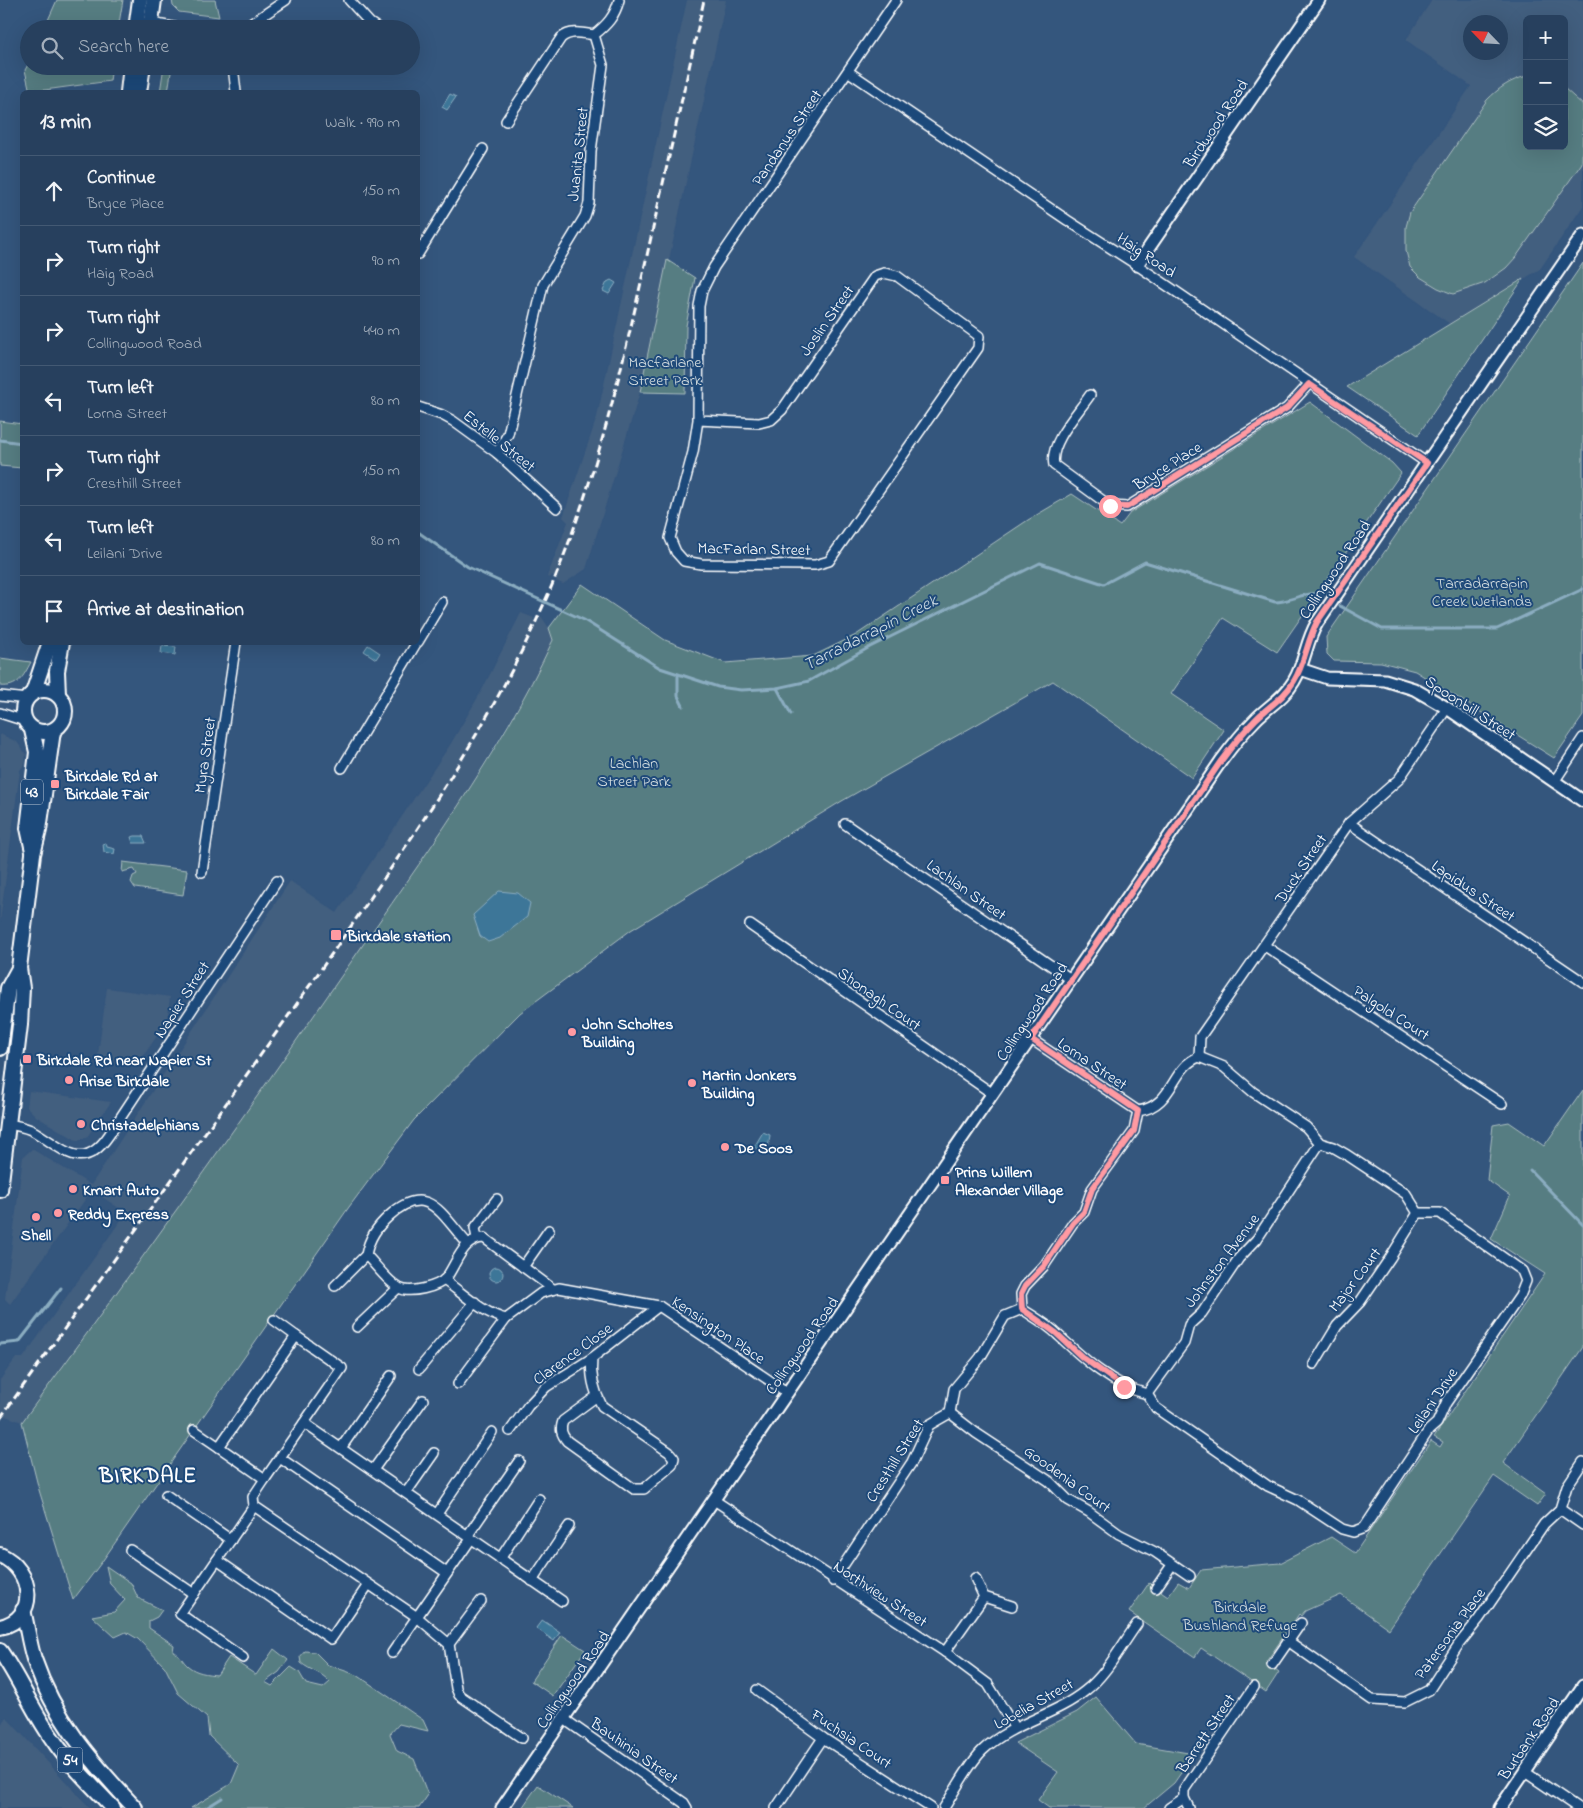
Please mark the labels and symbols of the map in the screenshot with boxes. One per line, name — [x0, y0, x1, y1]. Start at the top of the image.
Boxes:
north arrow — [1463, 15, 1508, 60]
street label: Birdwood Road — [1178, 75, 1255, 174]
street label: Pandanus Street — [746, 84, 829, 191]
street label: Juanita Street — [562, 105, 596, 203]
street label: Haig Road — [1111, 227, 1180, 284]
street label: Joslin Street — [794, 280, 861, 362]
park label: Macfarlane Street Park — [628, 351, 703, 393]
street label: Estelle Street — [457, 405, 541, 479]
street label: Bryce Place — [1128, 436, 1208, 498]
route start — [1099, 495, 1122, 518]
street label: Collingwood Road — [1294, 516, 1378, 624]
street label: MacFarlan Street — [697, 537, 811, 563]
park label: Tarradarrapin Creek Wetlands — [1432, 572, 1532, 614]
water label: Tarradarrapin Creek — [799, 588, 944, 679]
street label: Spoonbill Street — [1420, 670, 1521, 748]
street label: Myra Street — [189, 715, 223, 795]
park label: Lachlan Street Park — [597, 752, 672, 794]
place label: Birkdale Rd at Birkdale Fair — [64, 765, 159, 807]
marker: Birkdale Rd at Birkdale Fair — [49, 778, 61, 790]
road number: 43 — [21, 780, 43, 804]
street label: Duck Street — [1269, 829, 1334, 910]
street label: Lachlan Street — [921, 854, 1011, 927]
street label: Lapidus Street — [1426, 855, 1520, 929]
place label: Birkdale station — [346, 925, 451, 949]
marker: Birkdale station — [329, 928, 343, 942]
street label: Napier Street — [149, 956, 217, 1043]
street label: Collingwood Road — [991, 958, 1075, 1066]
street label: Shonagh Court — [832, 962, 926, 1038]
street label: Palgold Court — [1348, 980, 1434, 1048]
place label: John Scholtes Building — [581, 1013, 673, 1056]
marker: John Scholtes Building — [566, 1026, 578, 1038]
street label: Lorna Street — [1052, 1032, 1132, 1097]
place label: Birkdale Rd near Napier St — [36, 1049, 212, 1073]
marker: Birkdale Rd near Napier St — [21, 1053, 33, 1065]
place label: Martin Jonkers Building — [701, 1064, 797, 1107]
place label: Arise Birkdale — [79, 1070, 170, 1094]
marker: Arise Birkdale — [63, 1074, 75, 1086]
marker: Martin Jonkers Building — [686, 1077, 698, 1089]
place label: Christadelphians — [91, 1114, 200, 1138]
marker: Christadelphians — [75, 1118, 87, 1130]
place label: De Soos — [734, 1137, 793, 1161]
marker: De Soos — [719, 1141, 731, 1153]
place label: Prins Willem Alexander Village — [955, 1161, 1064, 1204]
marker: Prins Willem Alexander Village — [939, 1174, 951, 1186]
place label: Kmart Auto — [83, 1179, 159, 1203]
marker: Kmart Auto — [67, 1183, 79, 1195]
place label: Reddy Express — [67, 1203, 169, 1228]
marker: Reddy Express — [52, 1207, 64, 1219]
street label: Johnston Avenue — [1179, 1208, 1267, 1313]
marker: Shell — [30, 1211, 42, 1223]
place label: Shell — [21, 1224, 52, 1248]
street label: Major Court — [1323, 1242, 1388, 1318]
street label: Kensington Place — [666, 1290, 770, 1371]
street label: Collingwood Road — [760, 1292, 845, 1400]
street label: Clarence Close — [528, 1317, 619, 1392]
street label: Leilani Drive — [1403, 1362, 1465, 1439]
route end — [1113, 1376, 1136, 1399]
street label: Cresthill Street — [860, 1414, 931, 1508]
street label: Goodenia Court — [1018, 1440, 1116, 1520]
district label: BIRKDALE — [98, 1462, 197, 1492]
street label: Northview Street — [828, 1555, 932, 1635]
street label: Patersonia Place — [1409, 1583, 1493, 1685]
park label: Birkdale Bushland Refuge — [1182, 1596, 1298, 1638]
street label: Collingwood Road — [531, 1626, 616, 1734]
street label: Lobelia Street — [990, 1673, 1079, 1737]
street label: Barrett Street — [1171, 1689, 1243, 1780]
street label: Burbank Road — [1492, 1693, 1566, 1786]
street label: Fuchsia Court — [805, 1703, 897, 1776]
street label: Bauhinia Street — [584, 1712, 683, 1791]
road number: 54 — [58, 1748, 82, 1772]

